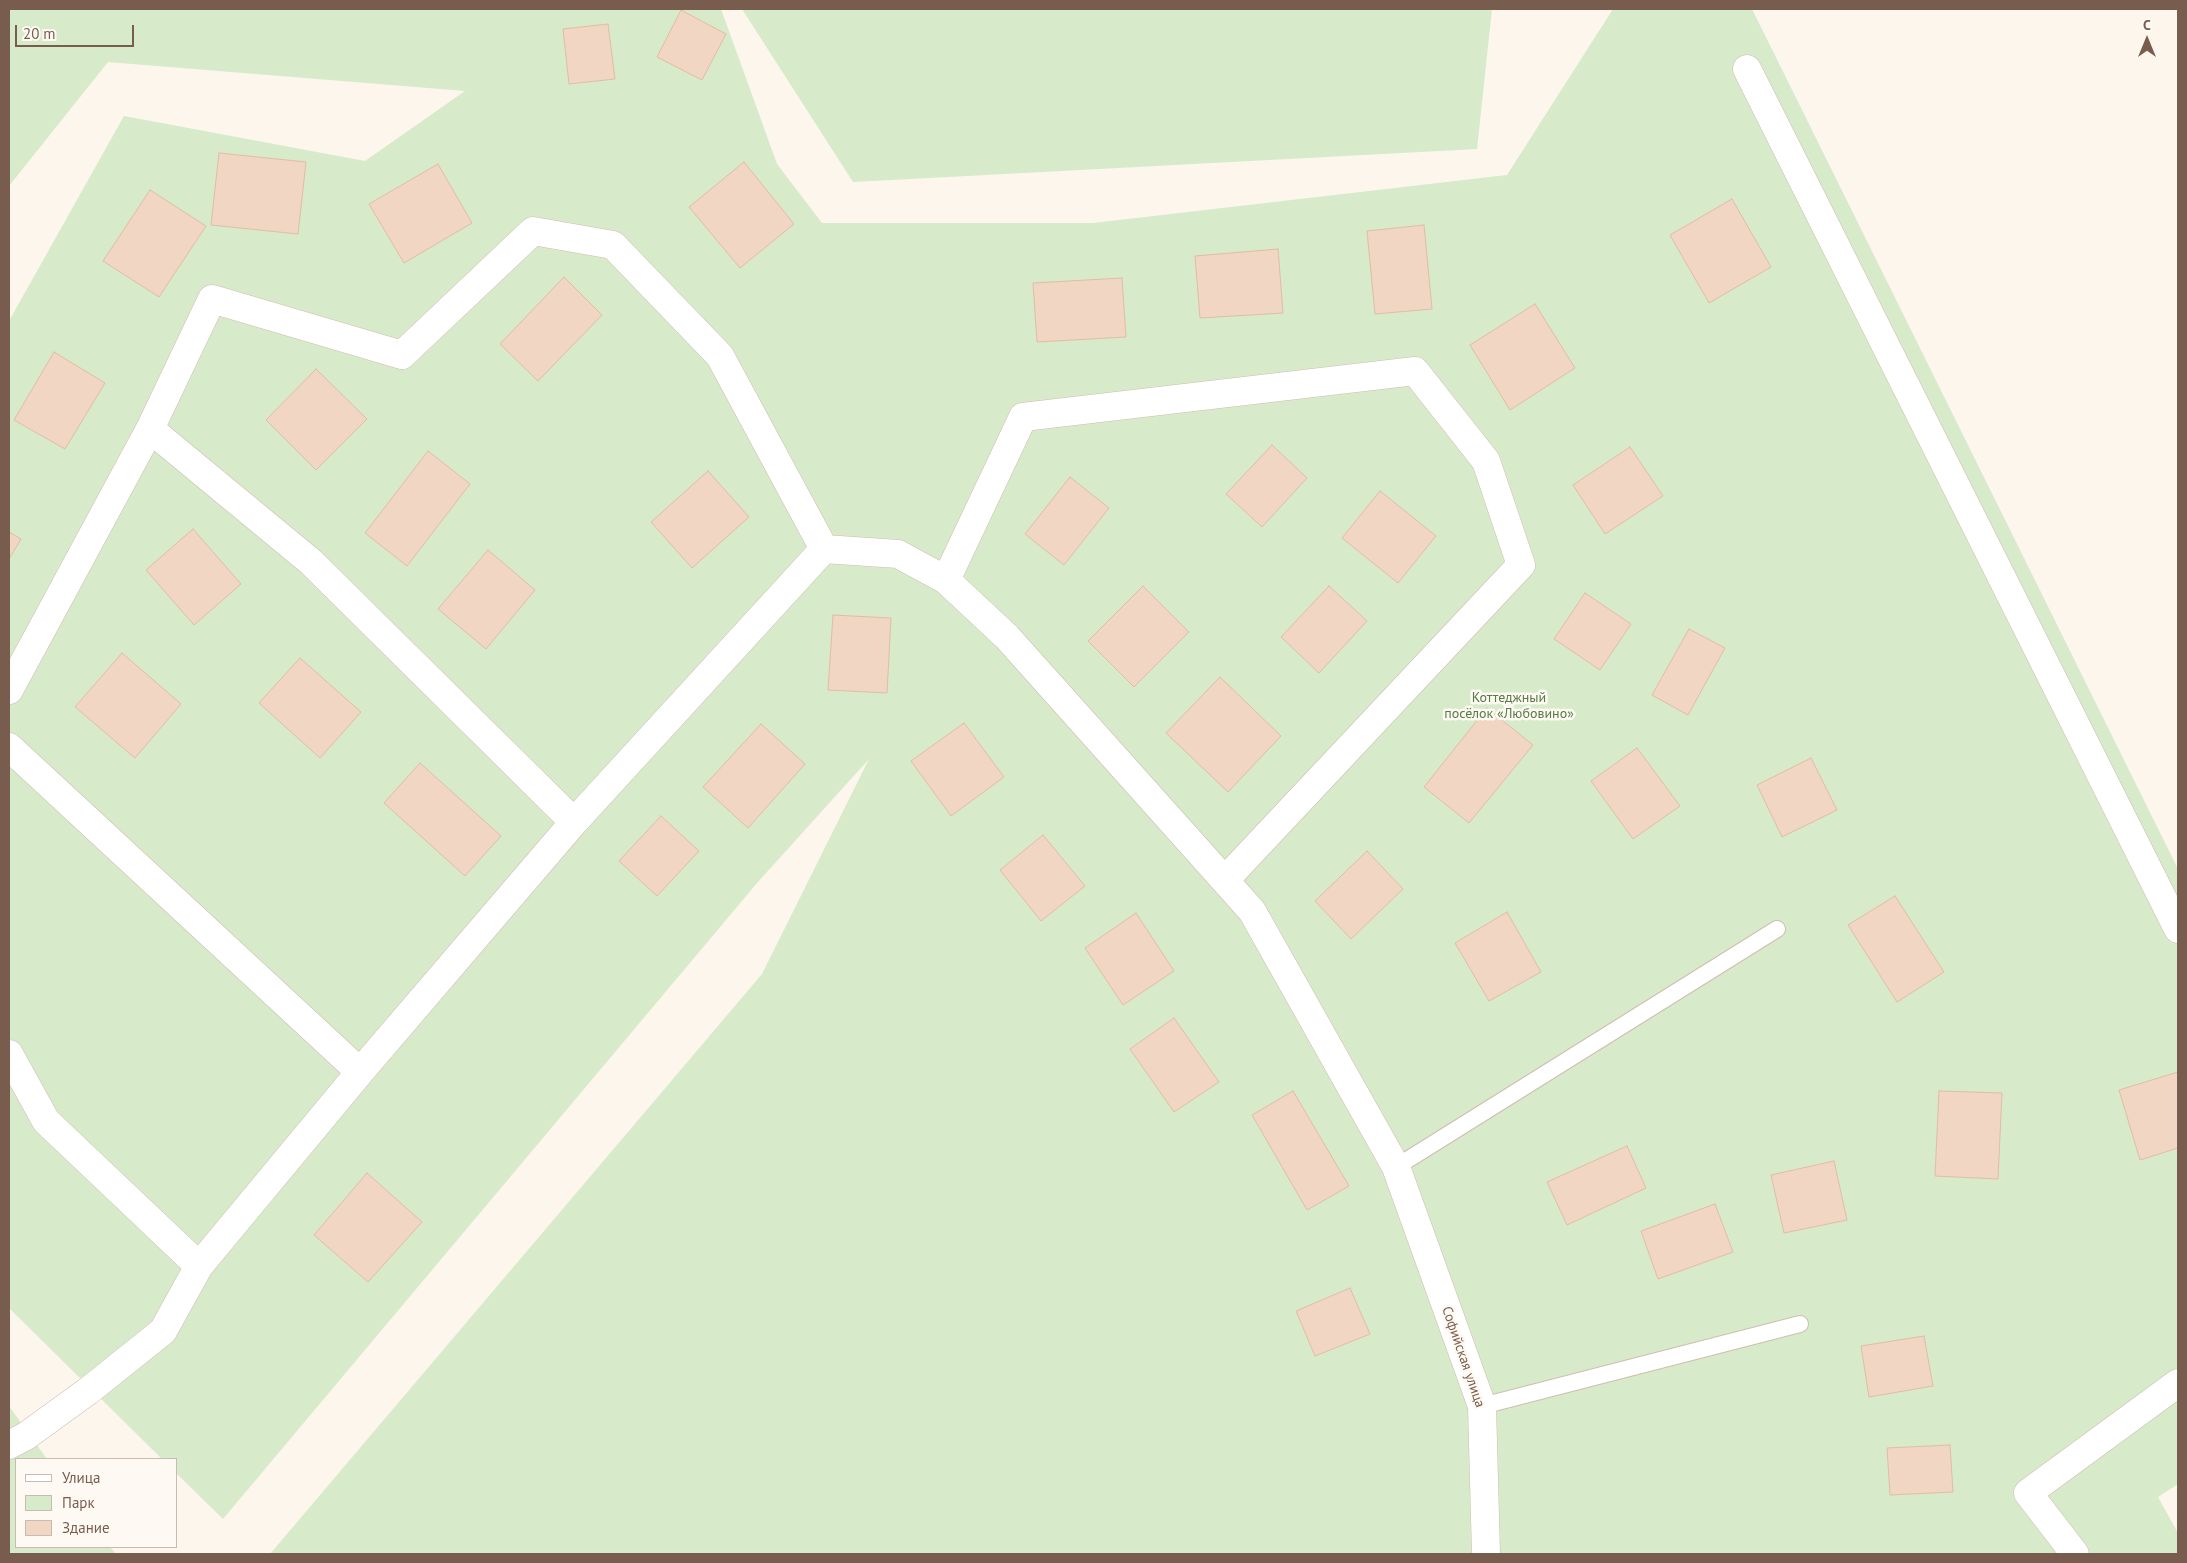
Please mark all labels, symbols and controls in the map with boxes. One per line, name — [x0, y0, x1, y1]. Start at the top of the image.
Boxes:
scale bar — [18, 15, 136, 47]
north arrow — [2122, 15, 2172, 65]
text: С — [2143, 16, 2151, 34]
text: 20 m — [23, 24, 56, 43]
park label: Коттеджный посёлок «Любовино» — [1444, 690, 1574, 722]
street label: Софийская улица — [1438, 1304, 1488, 1410]
legend — [15, 1458, 178, 1548]
text: Улица — [62, 1468, 100, 1487]
text: Парк — [62, 1493, 95, 1512]
text: Здание — [62, 1518, 110, 1537]

